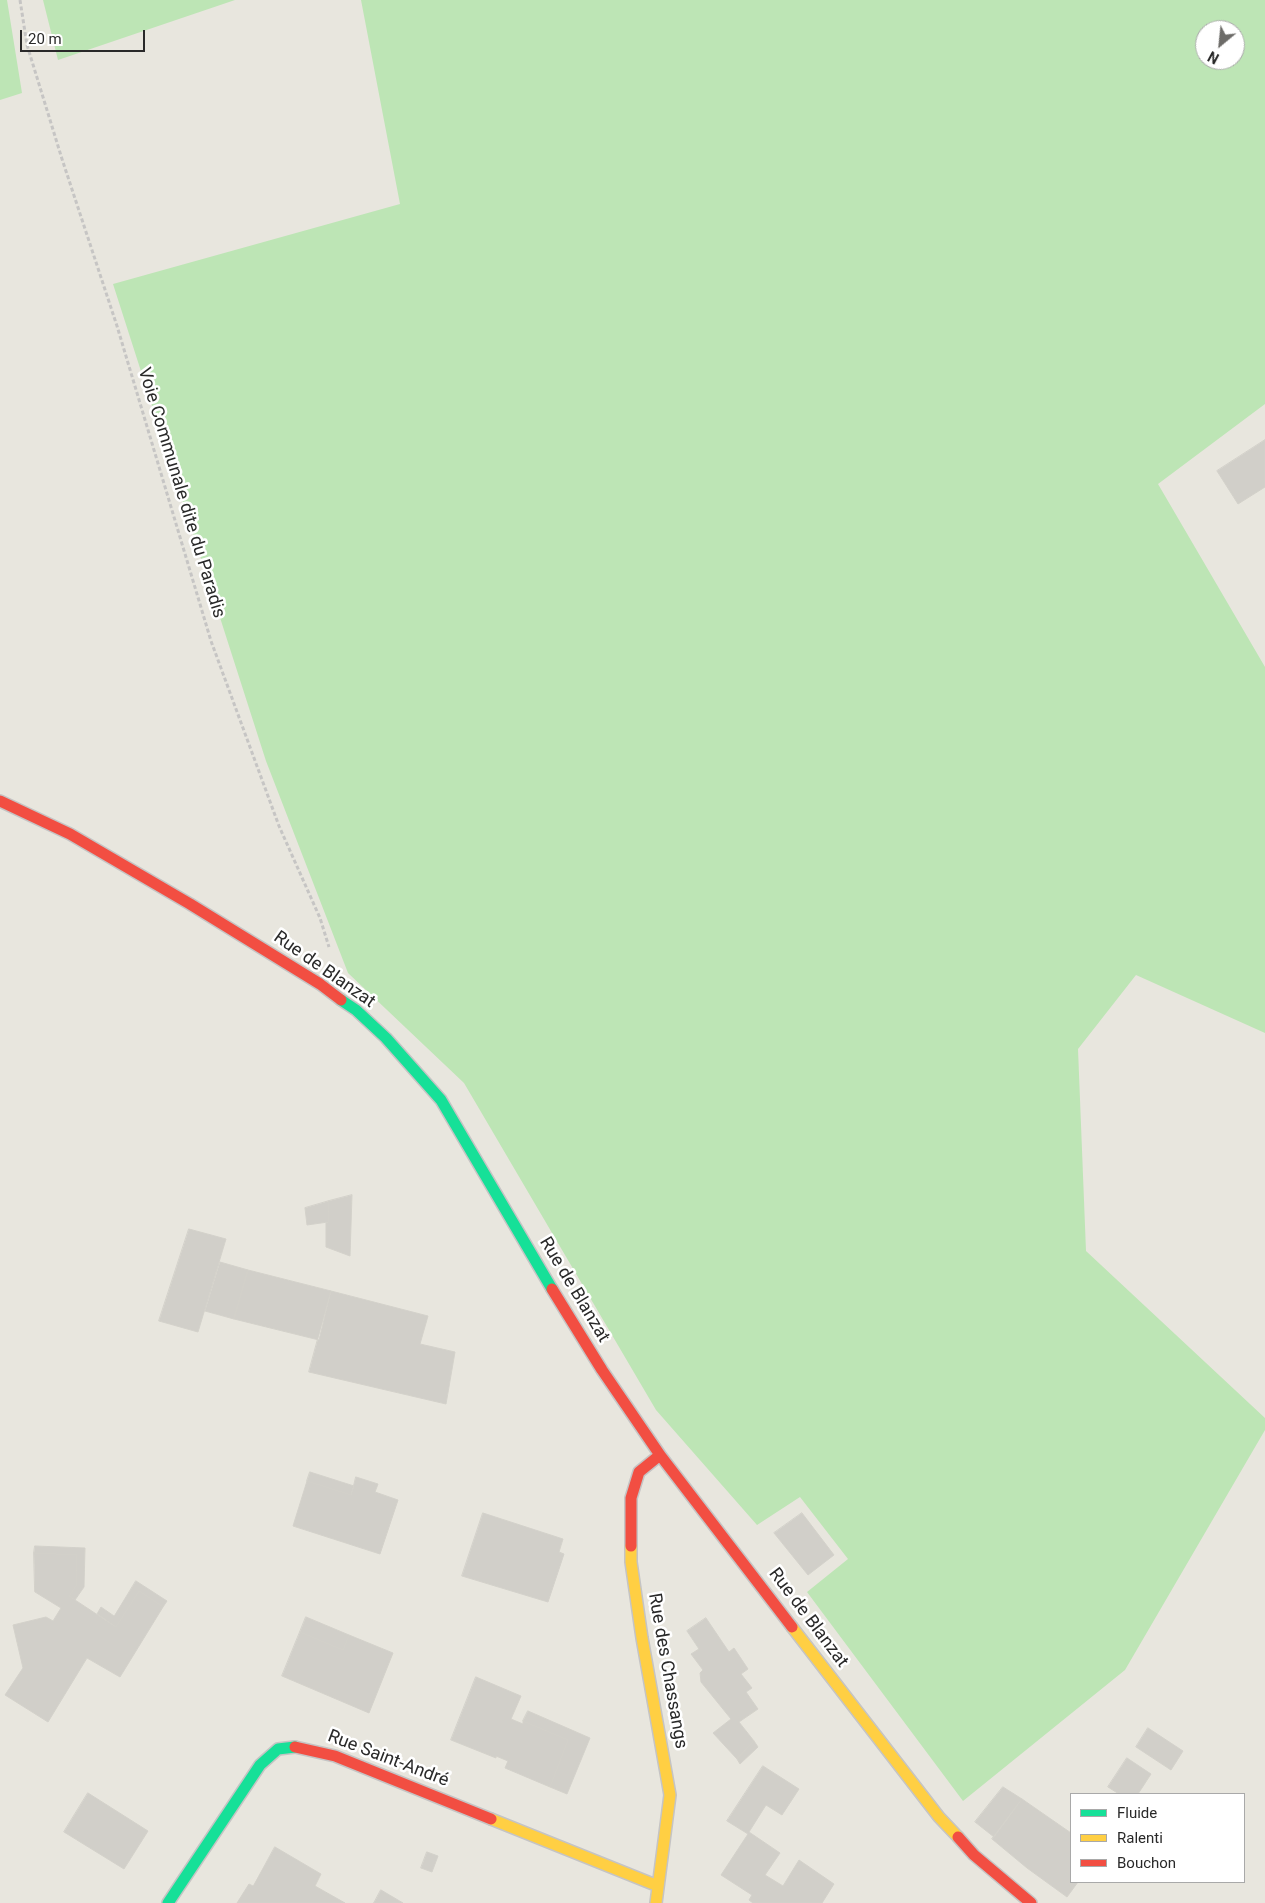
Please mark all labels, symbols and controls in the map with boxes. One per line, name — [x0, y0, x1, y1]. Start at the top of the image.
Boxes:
scale bar — [22, 20, 148, 52]
north arrow — [1195, 20, 1245, 70]
text: 20 m — [28, 30, 62, 48]
text: N — [1205, 48, 1222, 67]
street label: Voie Communale dite du Paradis — [133, 365, 229, 621]
street label: Rue de Blanzat — [269, 927, 379, 1013]
street label: Rue de Blanzat — [534, 1233, 614, 1347]
street label: Rue de Blanzat — [764, 1564, 852, 1672]
street label: Rue des Chassangs — [643, 1592, 691, 1750]
street label: Rue Saint-André — [324, 1726, 452, 1792]
legend — [1070, 1793, 1245, 1883]
text: Fluide — [1117, 1804, 1157, 1822]
text: Ralenti — [1117, 1829, 1163, 1847]
text: Bouchon — [1117, 1854, 1176, 1872]

